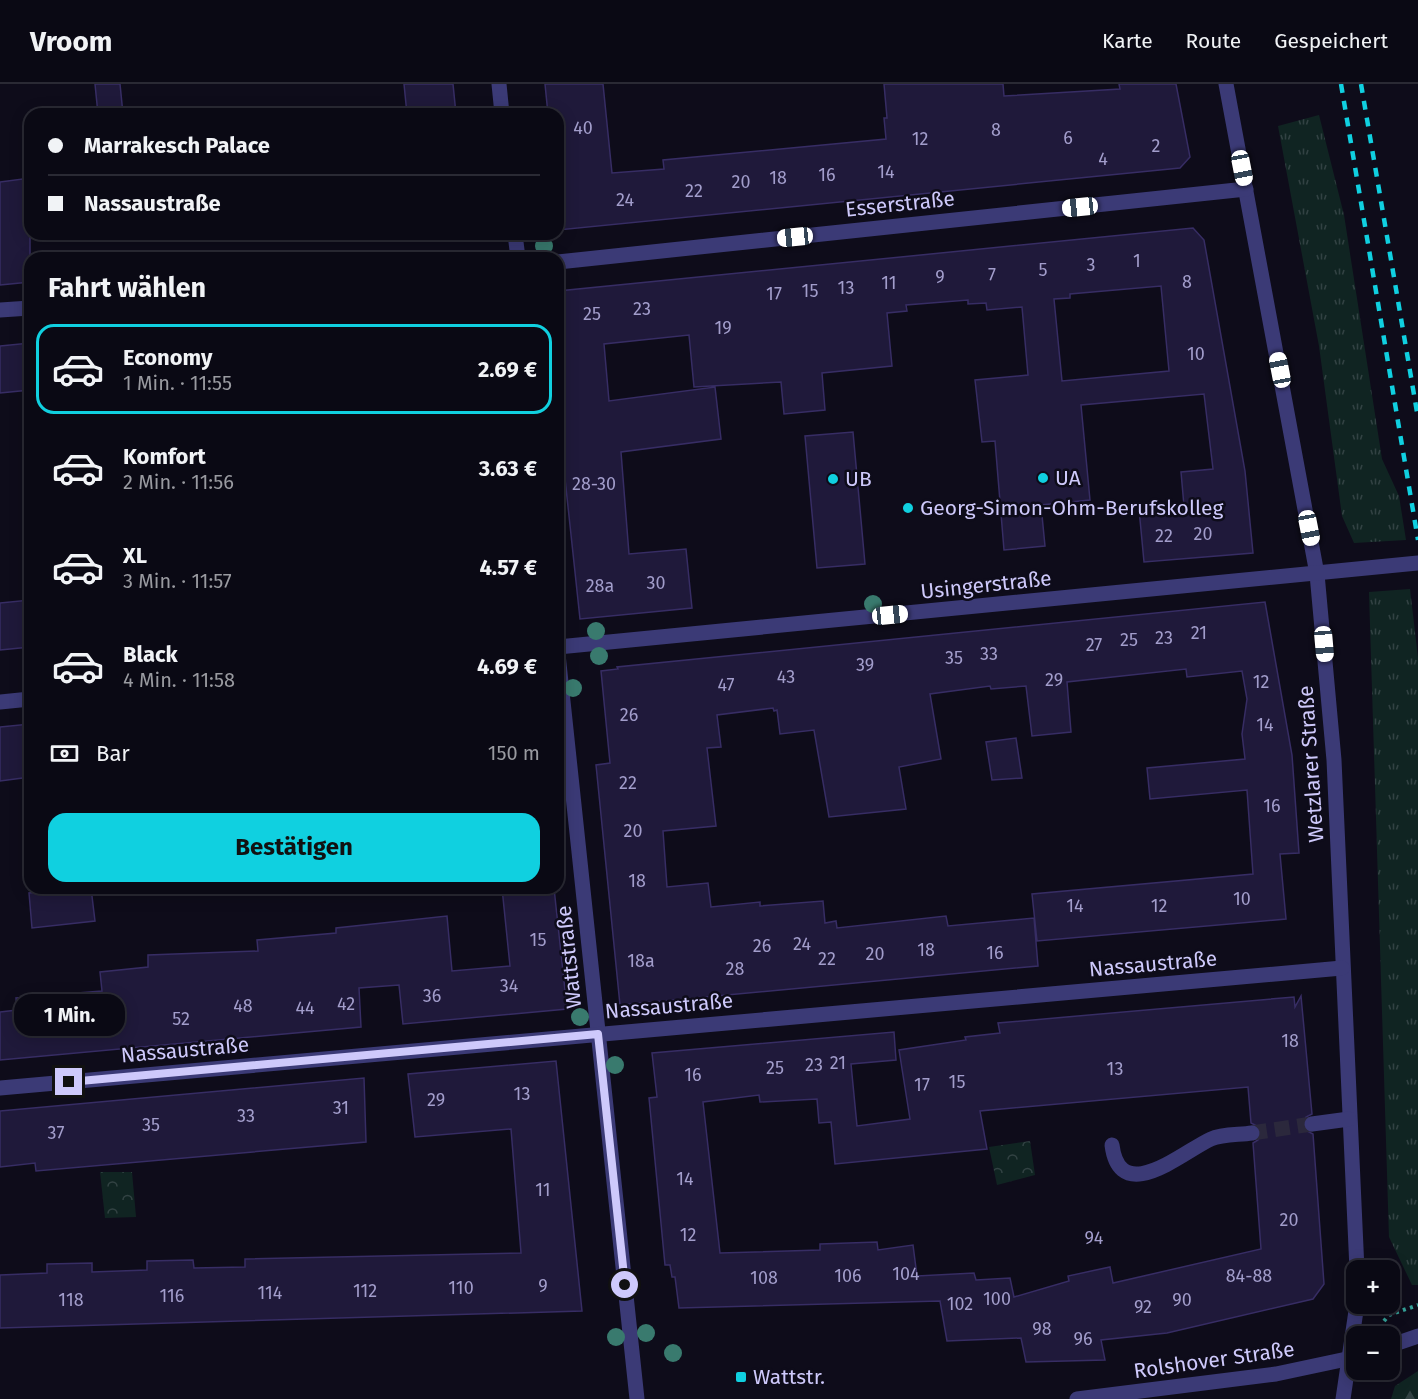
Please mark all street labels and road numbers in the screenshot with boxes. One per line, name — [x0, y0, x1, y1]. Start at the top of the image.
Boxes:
street label: Esserstraße — [844, 185, 956, 223]
street label: Usingerstraße — [919, 565, 1053, 605]
street label: Wetzlarer Straße — [1293, 685, 1329, 843]
street label: Wattstraße — [551, 904, 587, 1010]
street label: Nassaustraße — [1088, 945, 1218, 983]
street label: Nassaustraße — [604, 987, 734, 1025]
street label: Nassaustraße — [120, 1031, 250, 1069]
street label: Rolshover Straße — [1132, 1336, 1296, 1384]

